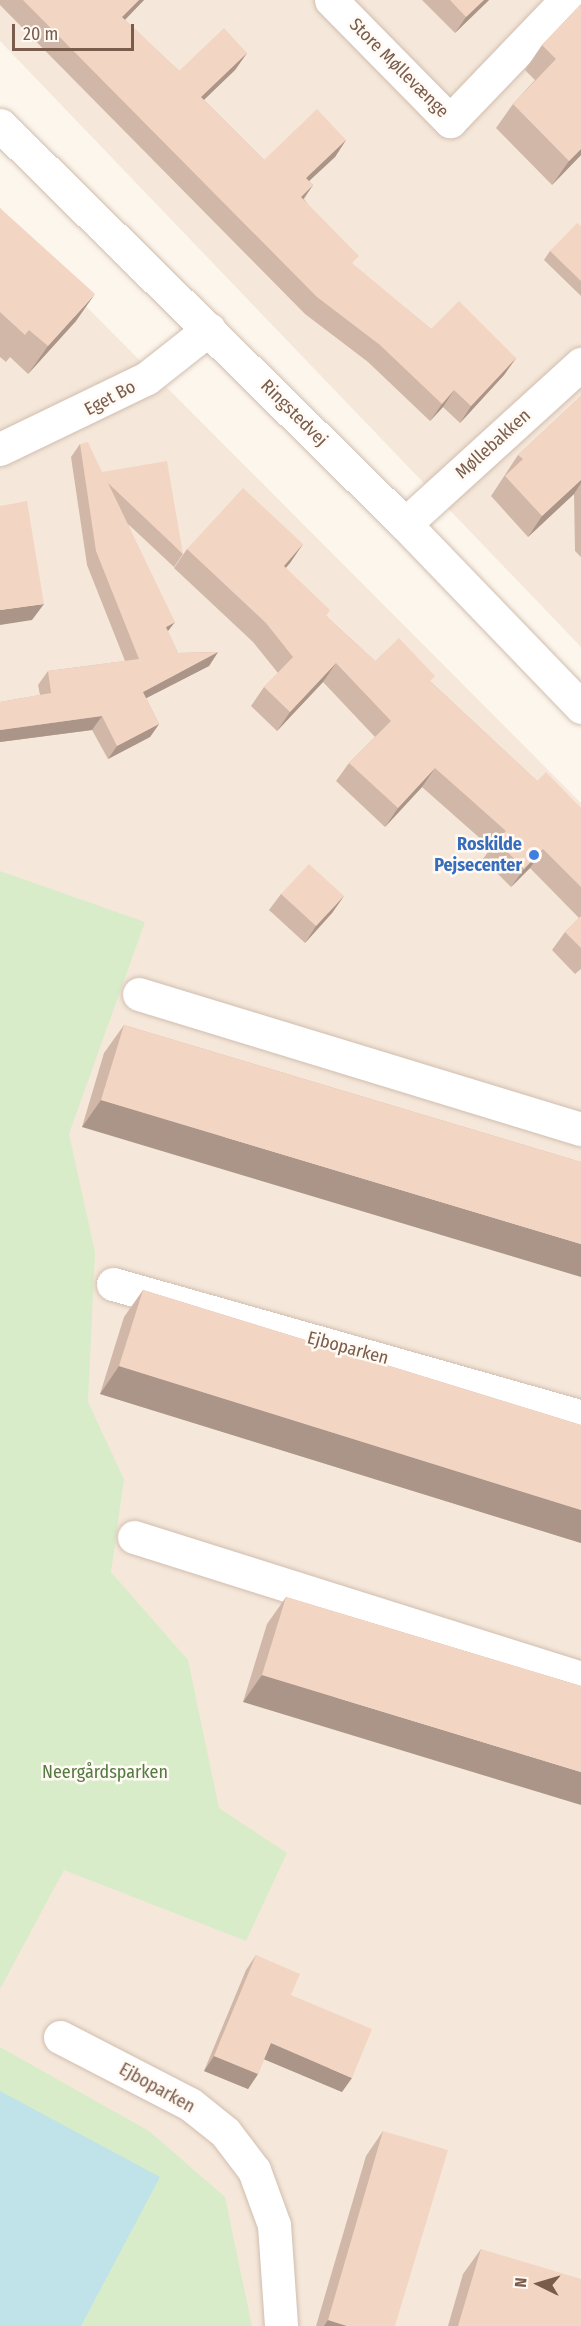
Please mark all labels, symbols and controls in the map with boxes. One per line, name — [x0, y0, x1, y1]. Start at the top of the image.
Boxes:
scale bar — [15, 12, 136, 50]
street label: Store Møllevænge — [345, 14, 453, 122]
text: 20 m — [23, 23, 58, 45]
street label: Ringstedvej — [256, 375, 332, 451]
street label: Eget Bo — [81, 376, 139, 420]
street label: Møllebakken — [451, 405, 535, 483]
place label: Roskilde Pejsecenter — [434, 834, 522, 876]
marker: Roskilde Pejsecenter — [527, 848, 541, 862]
street label: Ejboparken — [305, 1327, 391, 1369]
park label: Neergårdsparken — [42, 1761, 168, 1783]
street label: Ejboparken — [115, 2058, 199, 2118]
north arrow — [509, 2254, 569, 2314]
text: N — [511, 2277, 530, 2288]

